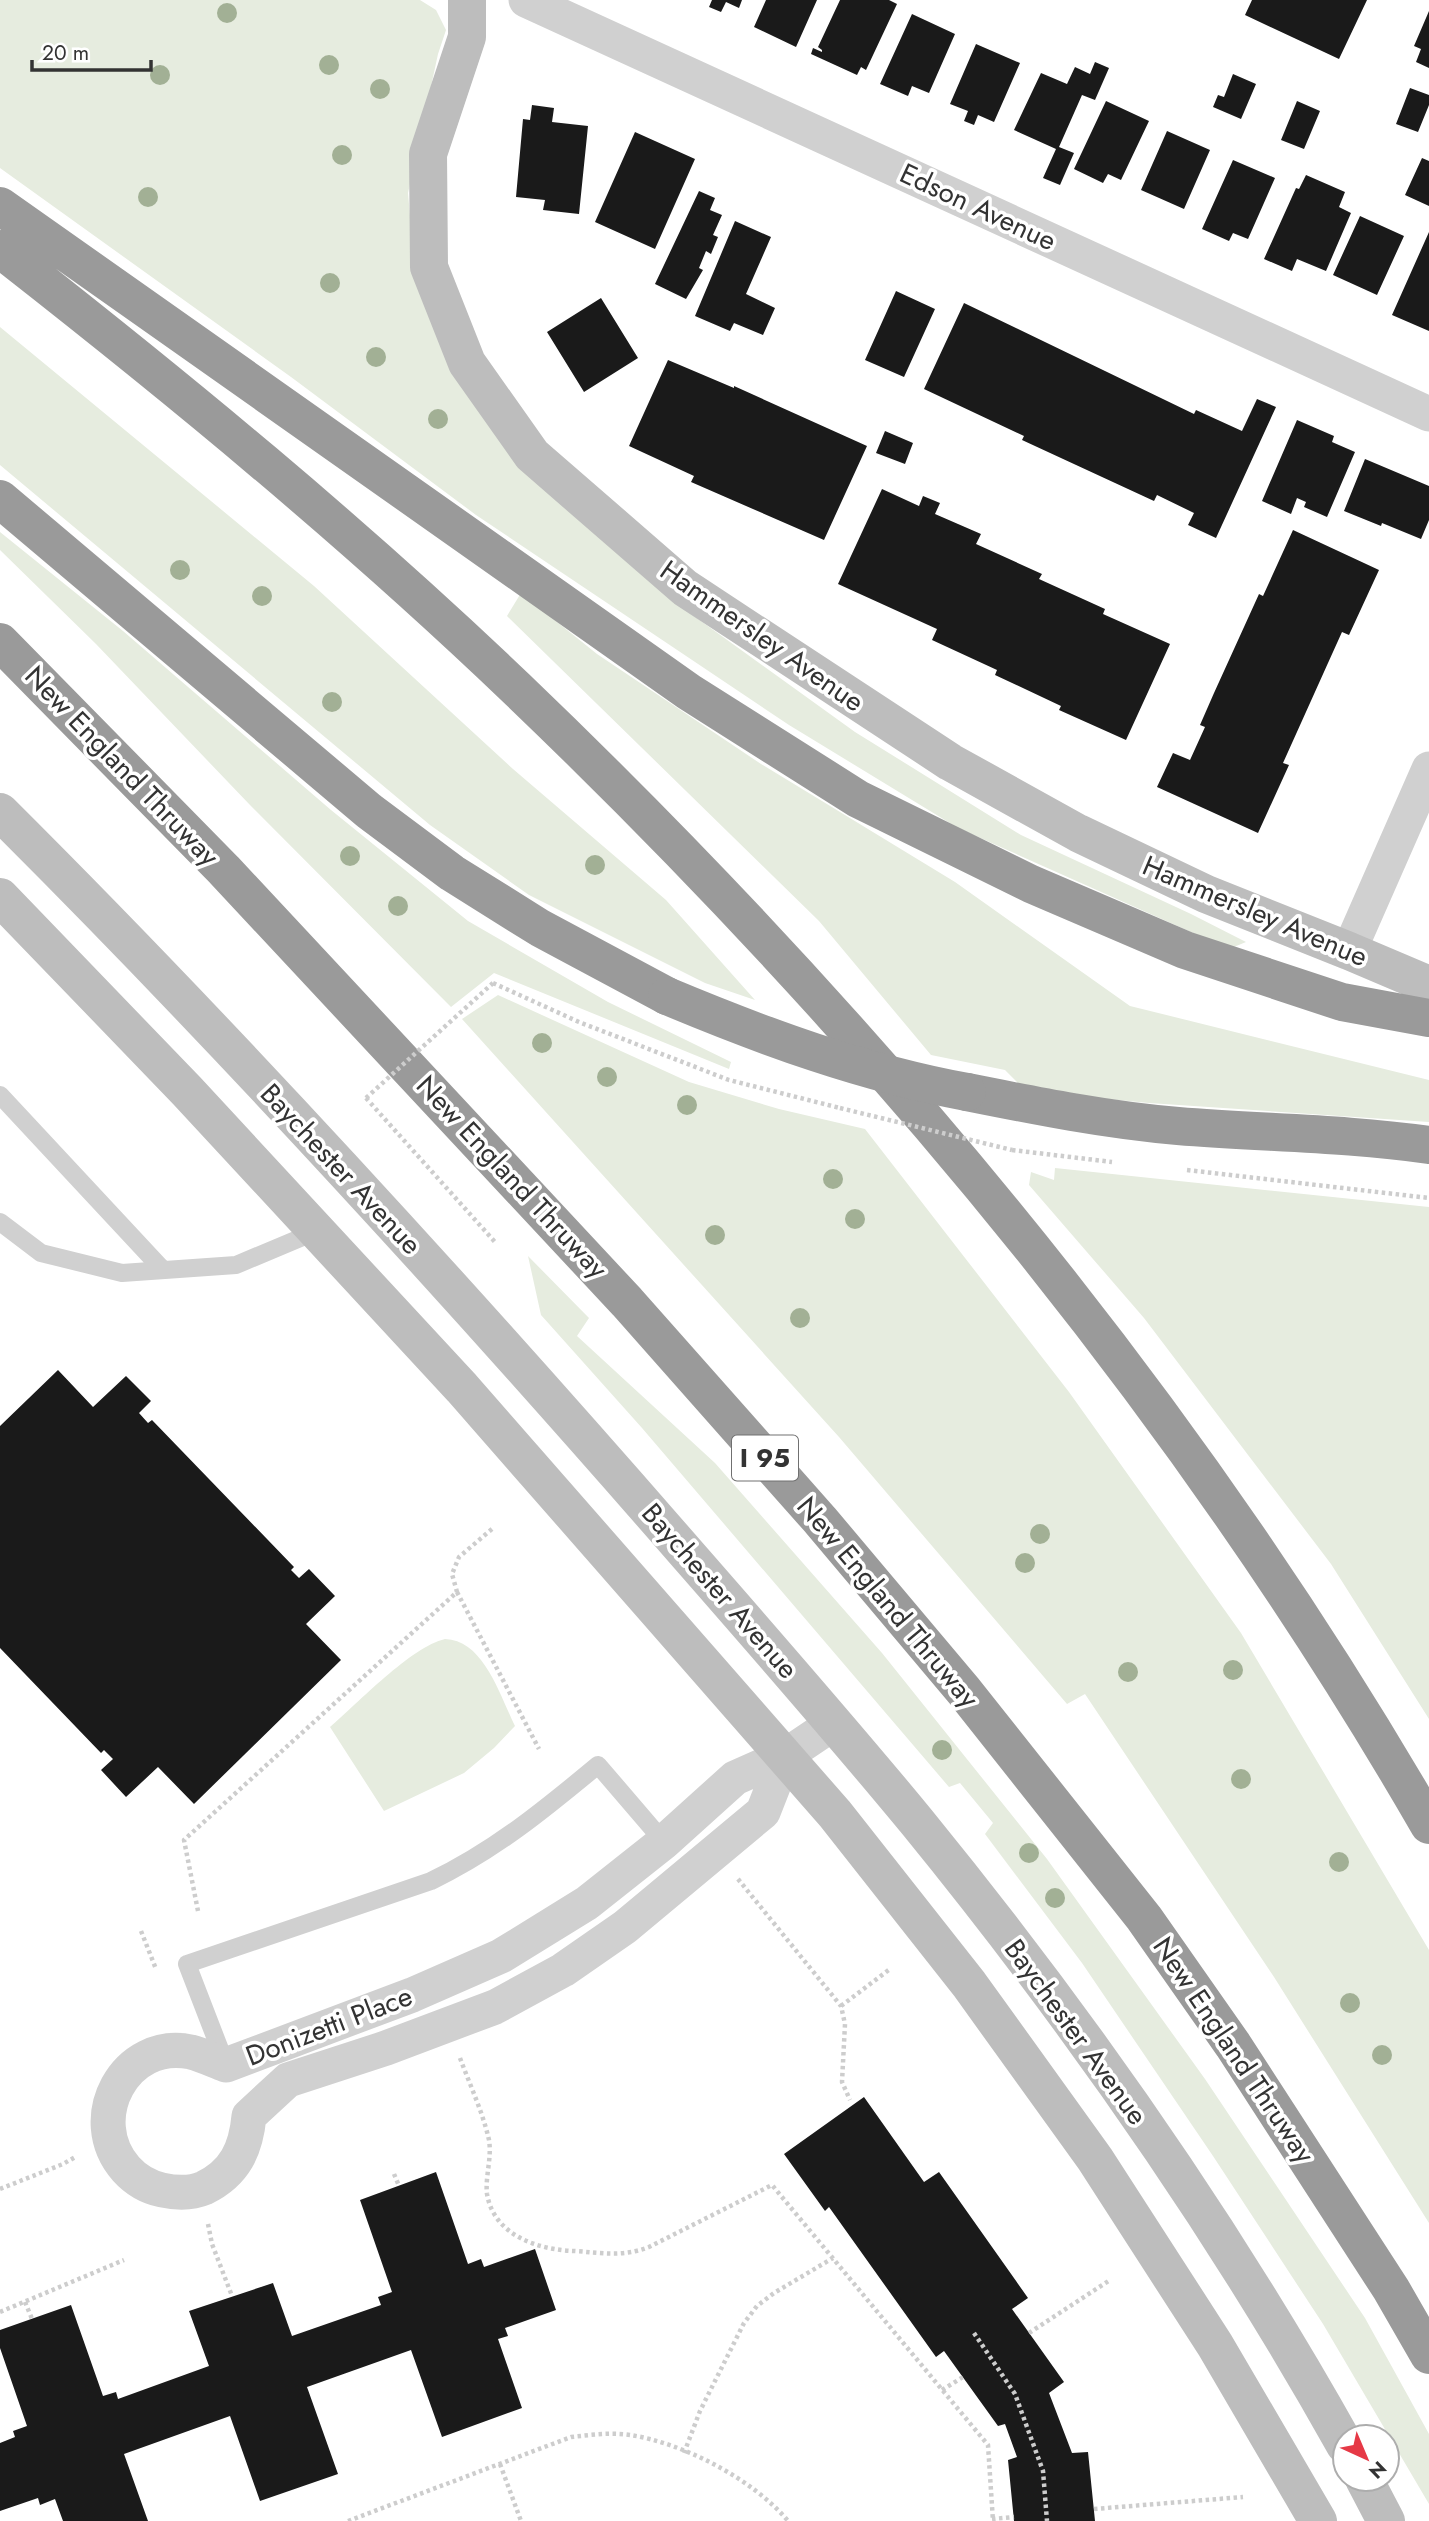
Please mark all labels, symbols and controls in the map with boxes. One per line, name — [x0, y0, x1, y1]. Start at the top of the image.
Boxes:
scale bar — [32, 28, 150, 72]
text: 20 m — [42, 38, 89, 68]
street label: Edson Avenue — [893, 153, 1063, 261]
street label: Hammersley Avenue — [652, 550, 872, 722]
street label: New England Thruway — [15, 656, 229, 876]
street label: Hammersley Avenue — [1136, 845, 1374, 977]
street label: New England Thruway — [407, 1066, 618, 1288]
street label: Baychester Avenue — [251, 1074, 431, 1264]
road number: I 95 — [732, 1436, 798, 1480]
street label: New England Thruway — [787, 1487, 989, 1717]
street label: Baychester Avenue — [632, 1494, 808, 1688]
street label: New England Thruway — [1143, 1929, 1325, 2172]
street label: Baychester Avenue — [994, 1931, 1158, 2133]
street label: Donizetti Place — [240, 1975, 418, 2077]
north arrow — [1331, 2423, 1401, 2493]
text: N — [1363, 2455, 1392, 2485]

